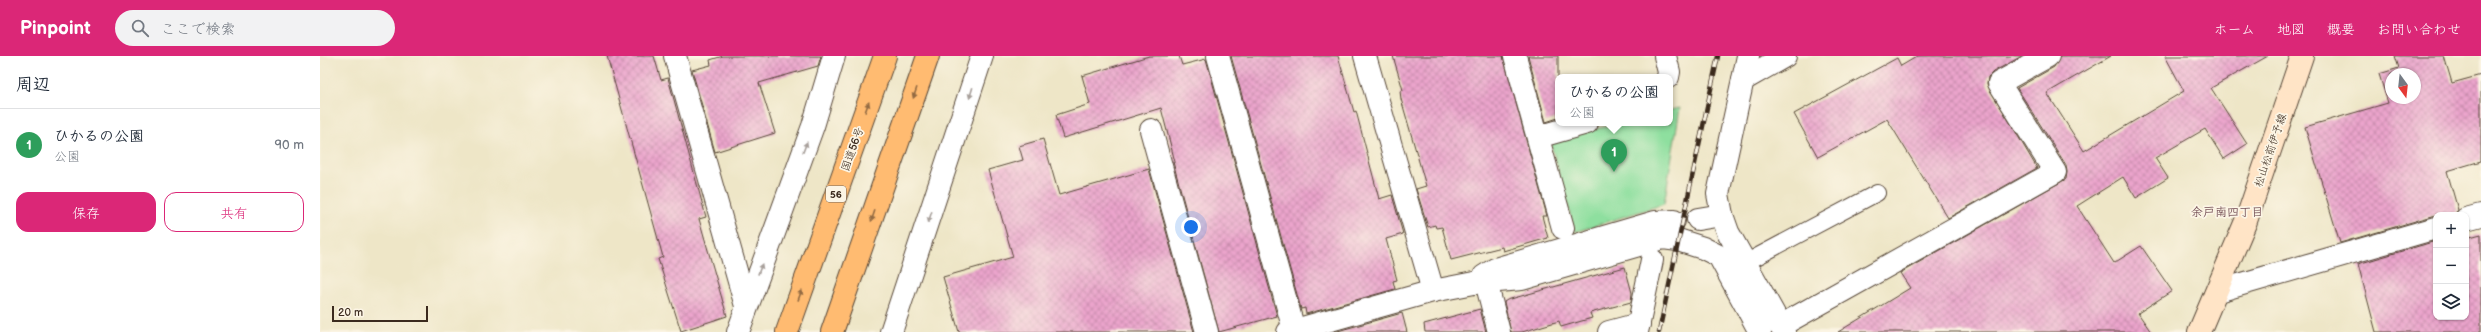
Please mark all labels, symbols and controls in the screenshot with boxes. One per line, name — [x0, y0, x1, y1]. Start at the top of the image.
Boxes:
search box — [115, 10, 395, 46]
text: Pinpoint — [20, 17, 91, 40]
icon: search — [129, 17, 151, 39]
text: ここで検索 — [161, 20, 236, 39]
text: ホーム — [2214, 21, 2255, 38]
text: 地図 — [2277, 21, 2305, 38]
text: 概要 — [2327, 21, 2355, 38]
text: お問い合わせ — [2377, 21, 2461, 38]
north arrow — [2385, 68, 2421, 104]
popup — [1555, 74, 1673, 126]
text: 周辺 — [16, 75, 50, 95]
text: ひかるの公園 — [1569, 83, 1659, 102]
one-way arrow — [912, 87, 918, 99]
one-way arrow — [968, 88, 974, 100]
one-way arrow — [864, 100, 870, 112]
text: 公園 — [1569, 105, 1595, 121]
street label: 松山松前伊予線 — [2252, 112, 2289, 189]
street label: 国道56号 — [838, 125, 866, 173]
text: ひかるの公園 — [54, 127, 144, 146]
text: 1 — [26, 137, 32, 153]
text: 90 m — [275, 137, 304, 153]
pin: 1 — [1601, 139, 1627, 172]
one-way arrow — [803, 141, 809, 153]
text: 公園 — [54, 149, 80, 165]
road number: 56 — [826, 186, 846, 202]
button: 保存 — [16, 192, 156, 232]
button: 共有 — [164, 192, 304, 232]
district label: 余戸南四丁目 — [2191, 205, 2263, 220]
one-way arrow — [869, 210, 875, 222]
one-way arrow — [927, 211, 933, 223]
map controls — [2433, 212, 2469, 320]
button: + — [2433, 212, 2469, 248]
your location — [1181, 217, 1201, 237]
button: − — [2433, 248, 2469, 284]
one-way arrow — [757, 262, 763, 274]
button: layers — [2433, 284, 2469, 320]
one-way arrow — [797, 289, 803, 301]
scale bar — [332, 304, 428, 323]
text: 20 m — [338, 306, 363, 319]

